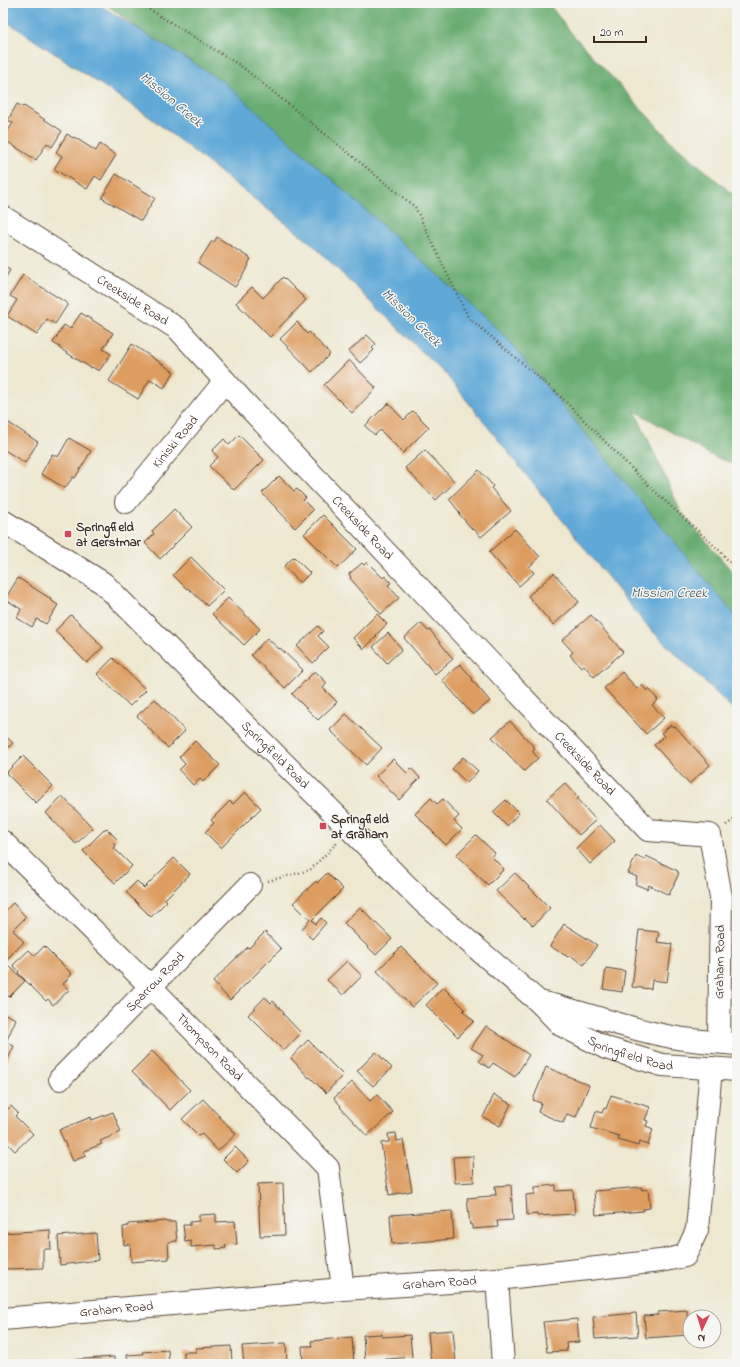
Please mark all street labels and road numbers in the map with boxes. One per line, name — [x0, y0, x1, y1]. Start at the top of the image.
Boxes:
street label: Creekside Road — [93, 270, 173, 331]
street label: Kiniski Road — [148, 410, 203, 472]
street label: Creekside Road — [327, 491, 398, 565]
street label: Springfield Road — [237, 717, 314, 794]
street label: Creekside Road — [550, 727, 621, 800]
street label: Graham Road — [710, 924, 730, 999]
street label: Sparrow Road — [121, 947, 190, 1016]
street label: Thompson Road — [172, 1008, 248, 1086]
street label: Springfield Road — [584, 1031, 674, 1075]
street label: Graham Road — [402, 1271, 478, 1295]
street label: Graham Road — [79, 1296, 155, 1322]

